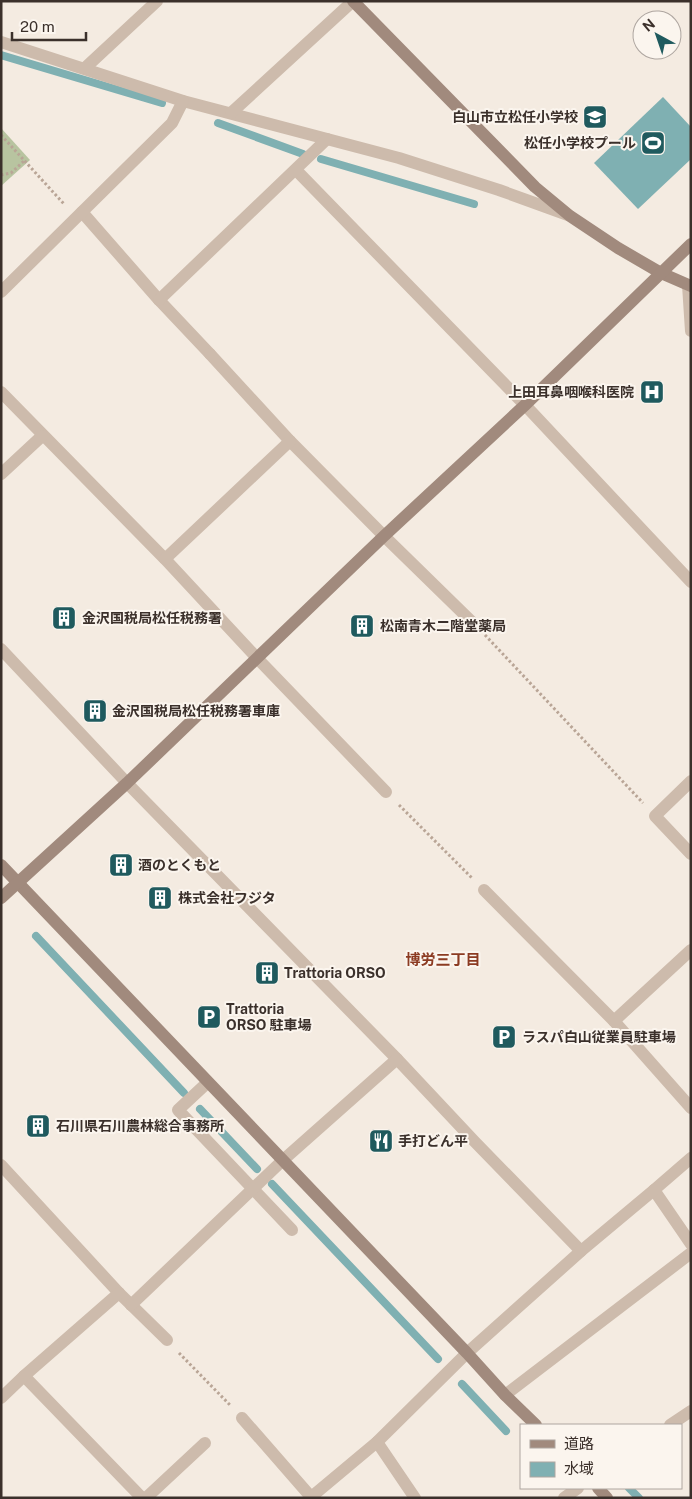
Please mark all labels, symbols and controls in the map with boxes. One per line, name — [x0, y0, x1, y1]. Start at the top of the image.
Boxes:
scale bar — [12, 10, 86, 42]
north arrow — [632, 10, 682, 60]
text: N — [639, 15, 658, 35]
text: 20 m — [20, 18, 55, 35]
school or university icon: 白山市立松任小学校 — [582, 104, 608, 130]
place label: 白山市立松任小学校 — [452, 109, 578, 125]
sports icon: 松任小学校プール — [640, 130, 666, 156]
place label: 松任小学校プール — [524, 135, 636, 151]
hospital icon: 上田耳鼻咽喉科医院 — [639, 379, 665, 405]
place label: 上田耳鼻咽喉科医院 — [508, 384, 634, 400]
building icon: 金沢国税局松任税務署 — [51, 605, 77, 631]
place label: 金沢国税局松任税務署 — [82, 610, 222, 626]
building icon: 松南青木二階堂薬局 — [349, 613, 375, 639]
place label: 松南青木二階堂薬局 — [380, 618, 506, 634]
building icon: 金沢国税局松任税務署車庫 — [82, 698, 108, 724]
place label: 金沢国税局松任税務署車庫 — [112, 703, 280, 719]
building icon: 酒のとくもと — [108, 852, 134, 878]
place label: 酒のとくもと — [138, 857, 221, 873]
building icon: 株式会社フジタ — [147, 885, 173, 911]
place label: 株式会社フジタ — [178, 890, 276, 906]
district label: 博労三丁目 — [405, 951, 481, 968]
building icon: Trattoria ORSO — [254, 960, 280, 986]
place label: Trattoria ORSO — [284, 965, 386, 981]
place label: Trattoria ORSO 駐車場 — [226, 1001, 312, 1033]
parking icon: Trattoria ORSO 駐車場 — [196, 1004, 222, 1030]
parking icon: ラスパ白山従業員駐車場 — [491, 1024, 517, 1050]
place label: ラスパ白山従業員駐車場 — [522, 1029, 676, 1045]
building icon: 石川県石川農林総合事務所 — [25, 1113, 51, 1139]
place label: 石川県石川農林総合事務所 — [56, 1118, 224, 1134]
restaurant icon: 手打どん平 — [368, 1128, 394, 1154]
place label: 手打どん平 — [398, 1133, 468, 1149]
legend — [520, 1424, 682, 1489]
text: 道路 — [564, 1435, 594, 1452]
text: 水域 — [564, 1460, 594, 1477]

